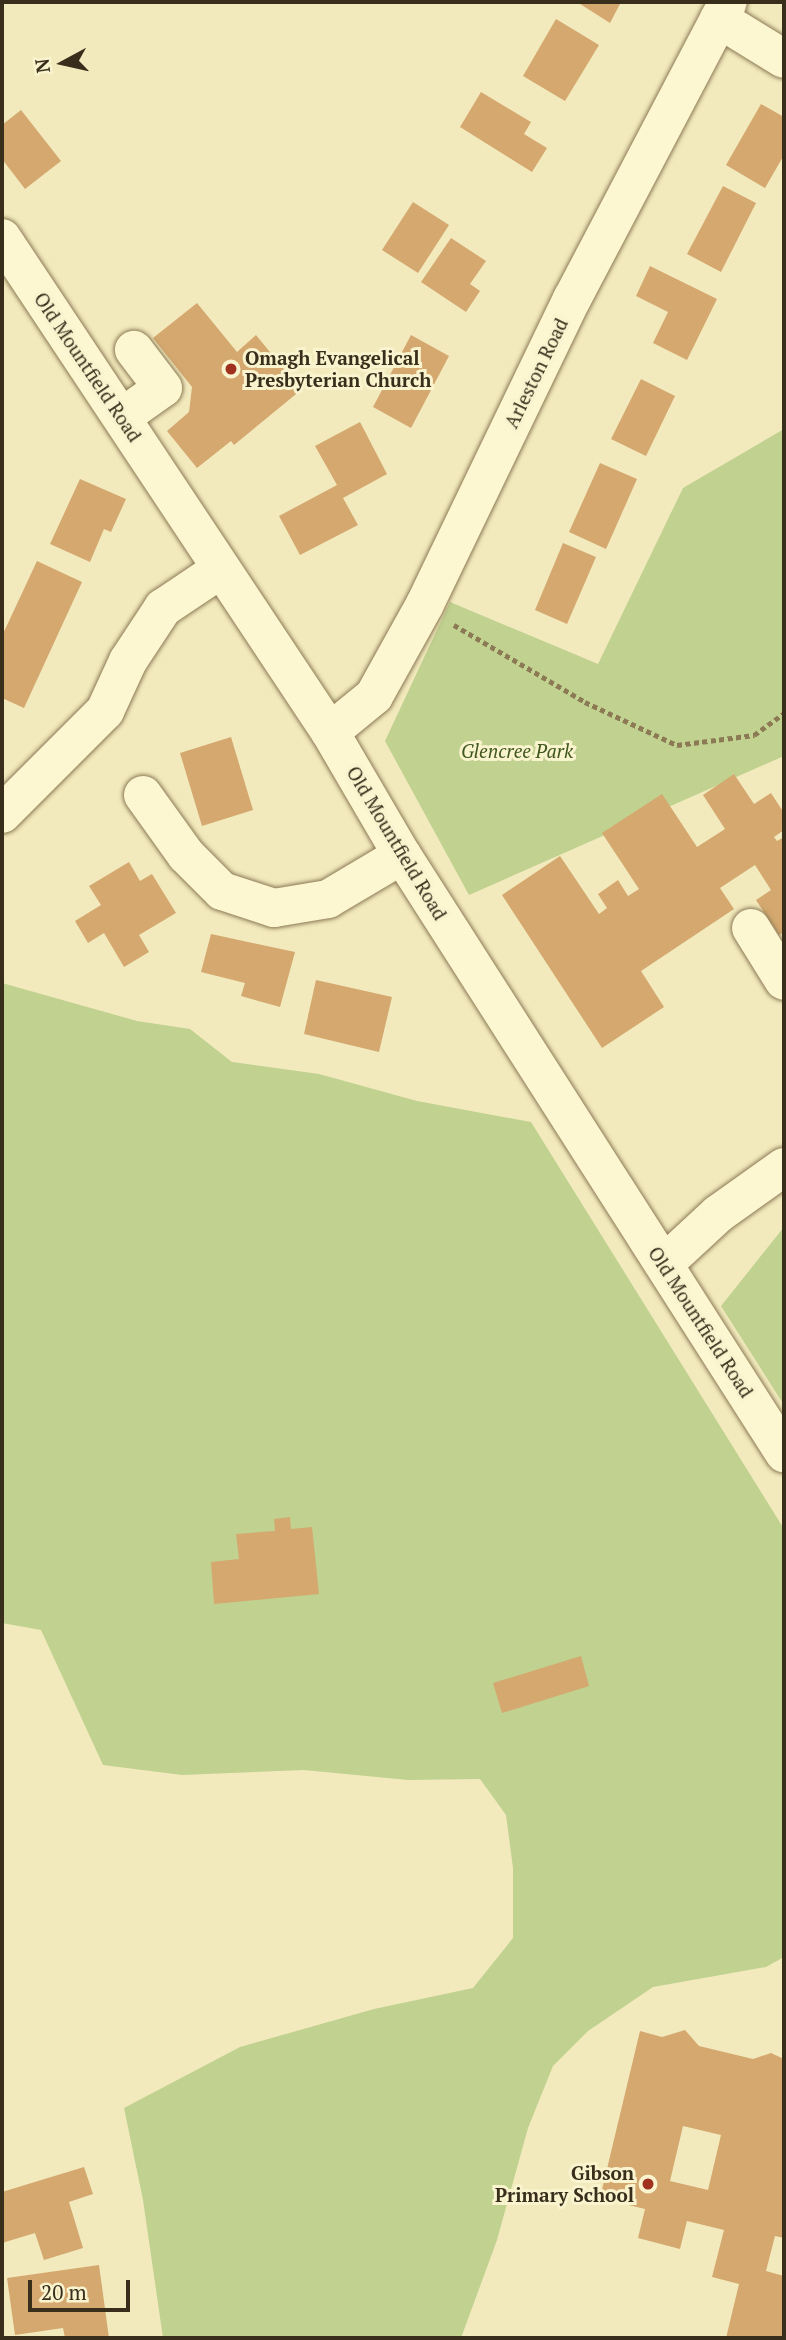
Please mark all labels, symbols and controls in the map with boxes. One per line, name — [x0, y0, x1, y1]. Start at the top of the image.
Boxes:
north arrow — [28, 28, 98, 98]
text: N — [28, 57, 55, 75]
street label: Old Mountfield Road — [30, 288, 146, 446]
street label: Arleston Road — [500, 314, 572, 432]
place label: Omagh Evangelical Presbyterian Church — [245, 347, 431, 391]
marker: Omagh Evangelical Presbyterian Church — [223, 361, 239, 377]
park label: Glencree Park — [461, 740, 573, 762]
street label: Old Mountfield Road — [342, 762, 452, 924]
street label: Old Mountfield Road — [644, 1242, 758, 1402]
place label: Gibson Primary School — [495, 2162, 634, 2206]
marker: Gibson Primary School — [640, 2176, 656, 2192]
scale bar — [32, 2266, 133, 2310]
text: 20 m — [41, 2278, 87, 2306]

